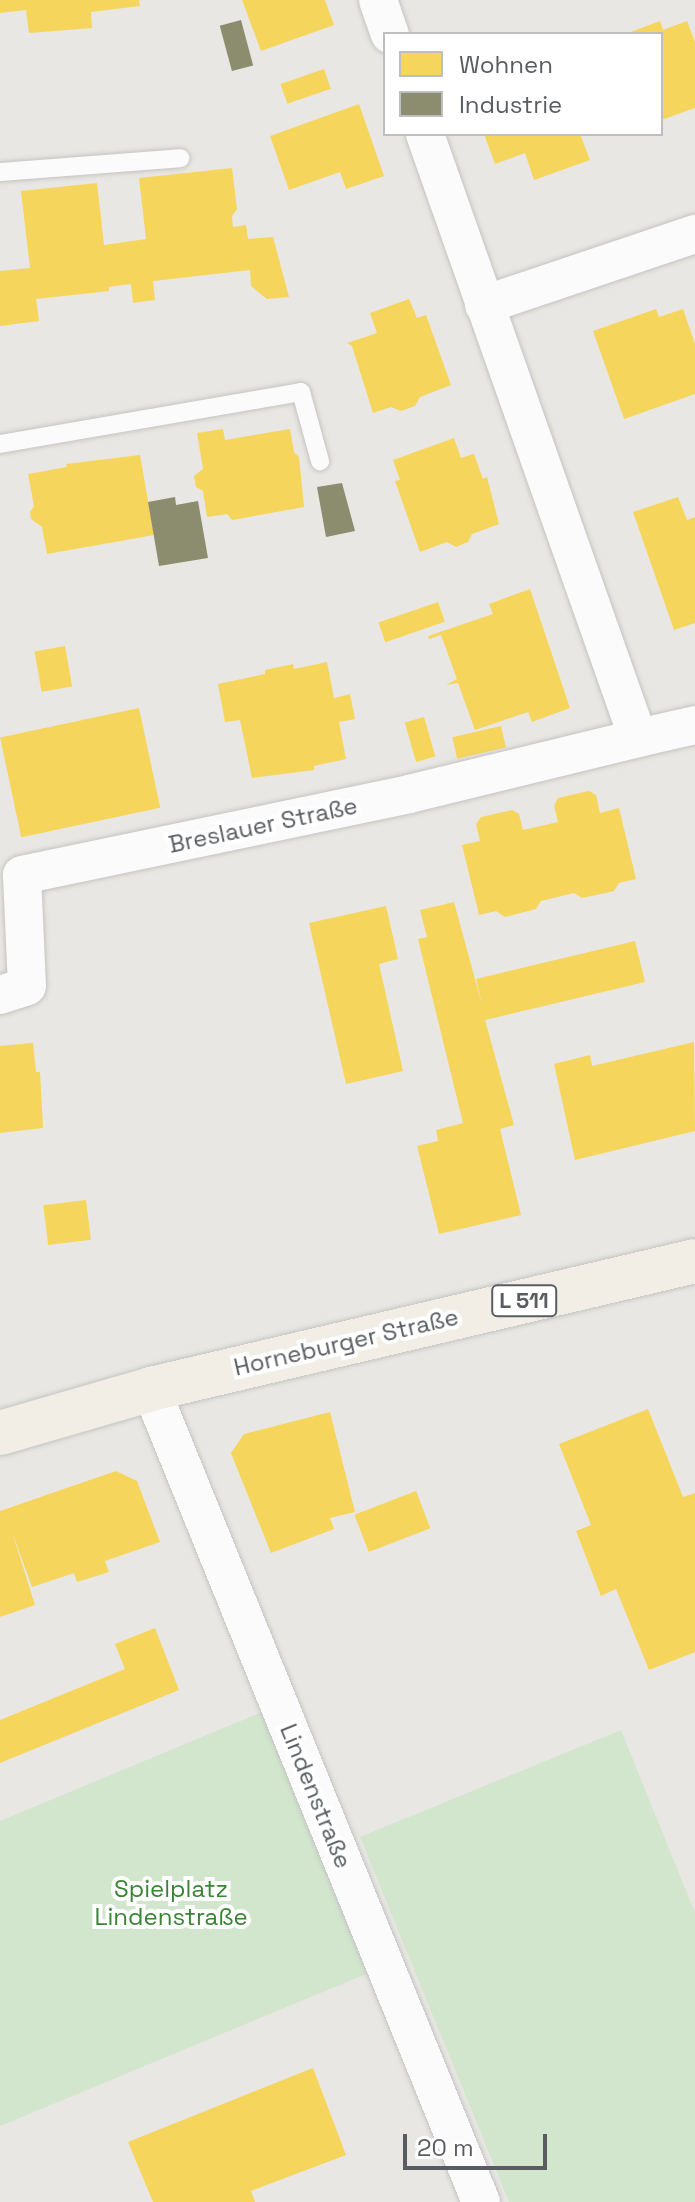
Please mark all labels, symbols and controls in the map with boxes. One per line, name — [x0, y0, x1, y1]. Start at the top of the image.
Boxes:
legend — [383, 32, 663, 136]
text: Wohnen — [459, 49, 553, 80]
text: Industrie — [459, 89, 562, 120]
street label: Breslauer Straße — [166, 791, 360, 859]
road number: L 511 — [490, 1283, 558, 1319]
street label: Horneburger Straße — [231, 1302, 461, 1382]
street label: Lindenstraße — [274, 1720, 358, 1872]
park label: Spielplatz Lindenstraße — [94, 1875, 248, 1931]
scale bar — [407, 2118, 551, 2168]
text: 20 m — [417, 2132, 474, 2163]

